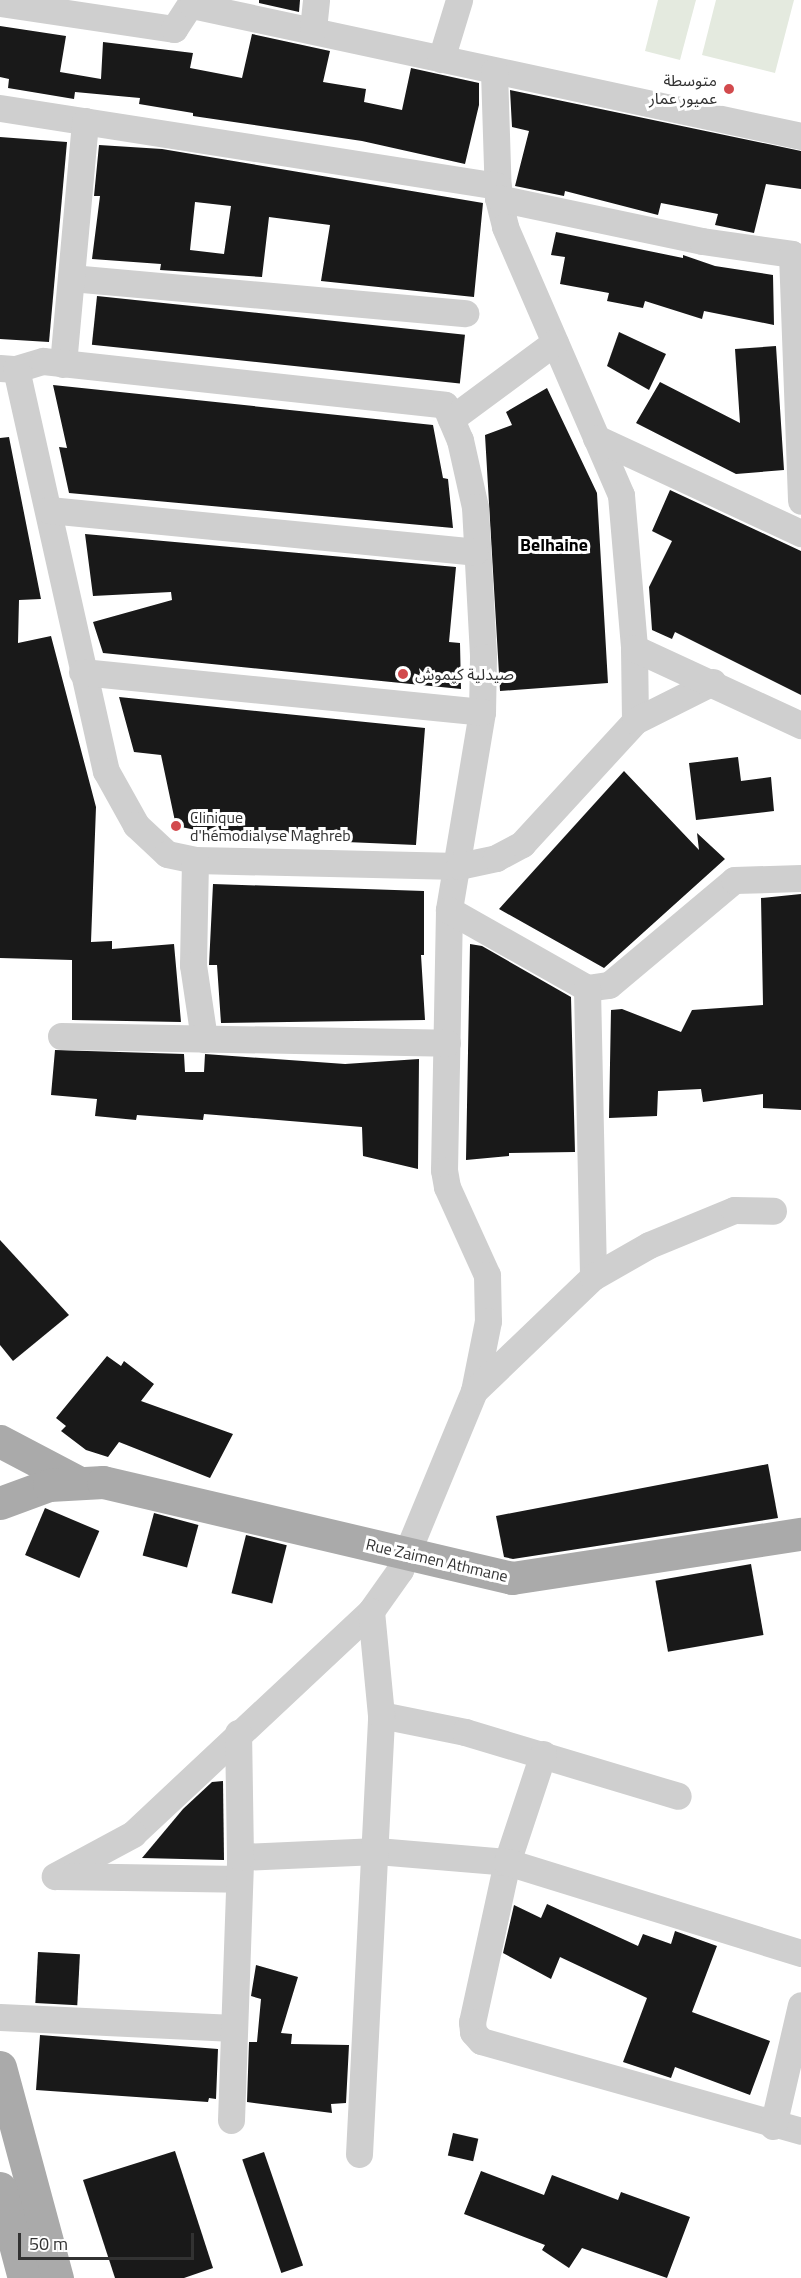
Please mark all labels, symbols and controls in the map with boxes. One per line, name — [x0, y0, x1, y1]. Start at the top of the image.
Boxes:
place label: متوسطة عميور عمار — [649, 70, 717, 108]
marker: متوسطة عميور عمار — [722, 82, 736, 96]
district label: Belhaine — [520, 534, 588, 556]
place label: صيدلية كيموش — [415, 664, 514, 684]
marker: صيدلية كيموش — [396, 667, 410, 681]
place label: Clinique d'hémodialyse Maghreb — [190, 807, 351, 845]
marker: Clinique d'hémodialyse Maghreb — [167, 817, 185, 835]
street label: Rue Zaimen Athmane — [364, 1534, 510, 1586]
scale bar — [21, 2221, 196, 2259]
text: 50 m — [29, 2230, 68, 2257]

